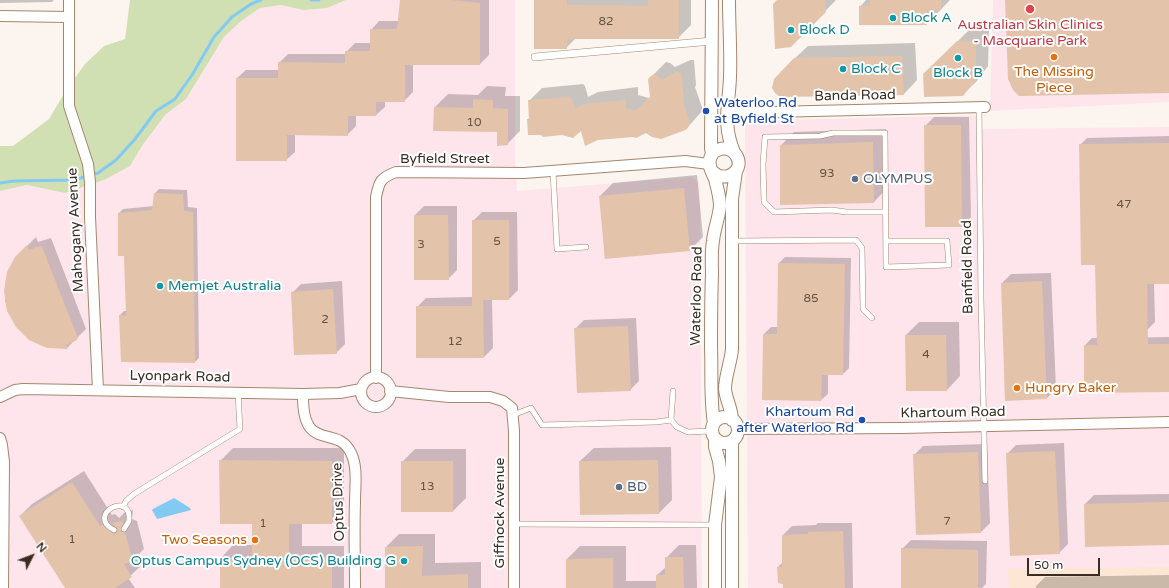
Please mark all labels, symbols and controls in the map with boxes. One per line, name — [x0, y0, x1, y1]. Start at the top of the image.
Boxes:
marker: Australian Skin Clinics - Macquarie Park — [1024, 3, 1036, 15]
place label: Block A — [901, 10, 952, 26]
marker: Block A — [888, 13, 898, 23]
house number: 82 — [598, 15, 614, 29]
place label: Australian Skin Clinics - Macquarie Park — [957, 17, 1103, 50]
place label: Block D — [799, 22, 850, 38]
marker: Block D — [786, 25, 796, 35]
marker: The Missing Piece — [1049, 52, 1059, 62]
marker: Block B — [953, 53, 963, 63]
place label: Block C — [851, 61, 901, 77]
marker: Block C — [838, 64, 848, 74]
place label: The Missing Piece — [1014, 64, 1094, 96]
place label: Block B — [933, 65, 983, 81]
street label: Banda Road — [814, 87, 896, 105]
place label: Waterloo Rd at Byfield St — [714, 95, 797, 128]
marker: Waterloo Rd at Byfield St — [701, 106, 711, 116]
house number: 10 — [466, 116, 482, 130]
street label: Byfield Street — [400, 151, 490, 167]
street label: Mahogany Avenue — [64, 167, 88, 293]
house number: 93 — [819, 167, 835, 181]
place label: OLYMPUS — [863, 171, 932, 187]
marker: OLYMPUS — [850, 174, 860, 184]
house number: 47 — [1116, 198, 1132, 212]
street label: Banfield Road — [959, 220, 977, 314]
house number: 5 — [493, 235, 501, 249]
house number: 3 — [417, 238, 425, 252]
street label: Waterloo Road — [688, 246, 706, 346]
place label: Memjet Australia — [168, 278, 281, 294]
marker: Memjet Australia — [155, 281, 165, 291]
house number: 85 — [803, 292, 819, 306]
house number: 2 — [321, 313, 329, 327]
house number: 12 — [447, 335, 463, 349]
house number: 4 — [922, 348, 930, 362]
street label: Lyonpark Road — [129, 368, 231, 386]
place label: Hungry Baker — [1025, 380, 1116, 396]
marker: Hungry Baker — [1012, 383, 1022, 393]
place label: Khartoum Rd after Waterloo Rd — [736, 404, 854, 436]
street label: Khartoum Road — [900, 404, 1006, 422]
marker: Khartoum Rd after Waterloo Rd — [857, 415, 867, 425]
street label: Giffnock Avenue — [492, 458, 508, 568]
street label: Optus Drive — [329, 462, 349, 542]
place label: BD — [627, 479, 647, 495]
house number: 13 — [419, 480, 435, 494]
marker: BD — [614, 482, 624, 492]
house number: 7 — [943, 515, 951, 529]
house number: 1 — [259, 517, 267, 531]
place label: Two Seasons — [161, 532, 247, 548]
house number: 1 — [68, 533, 76, 547]
marker: Two Seasons — [250, 535, 260, 545]
north arrow — [12, 536, 52, 576]
text: N — [34, 540, 49, 555]
scale bar — [1029, 550, 1102, 576]
place label: Optus Campus Sydney (OCS) Building G — [131, 553, 396, 569]
marker: Optus Campus Sydney (OCS) Building G — [399, 556, 409, 566]
text: 50 m — [1034, 558, 1063, 572]

